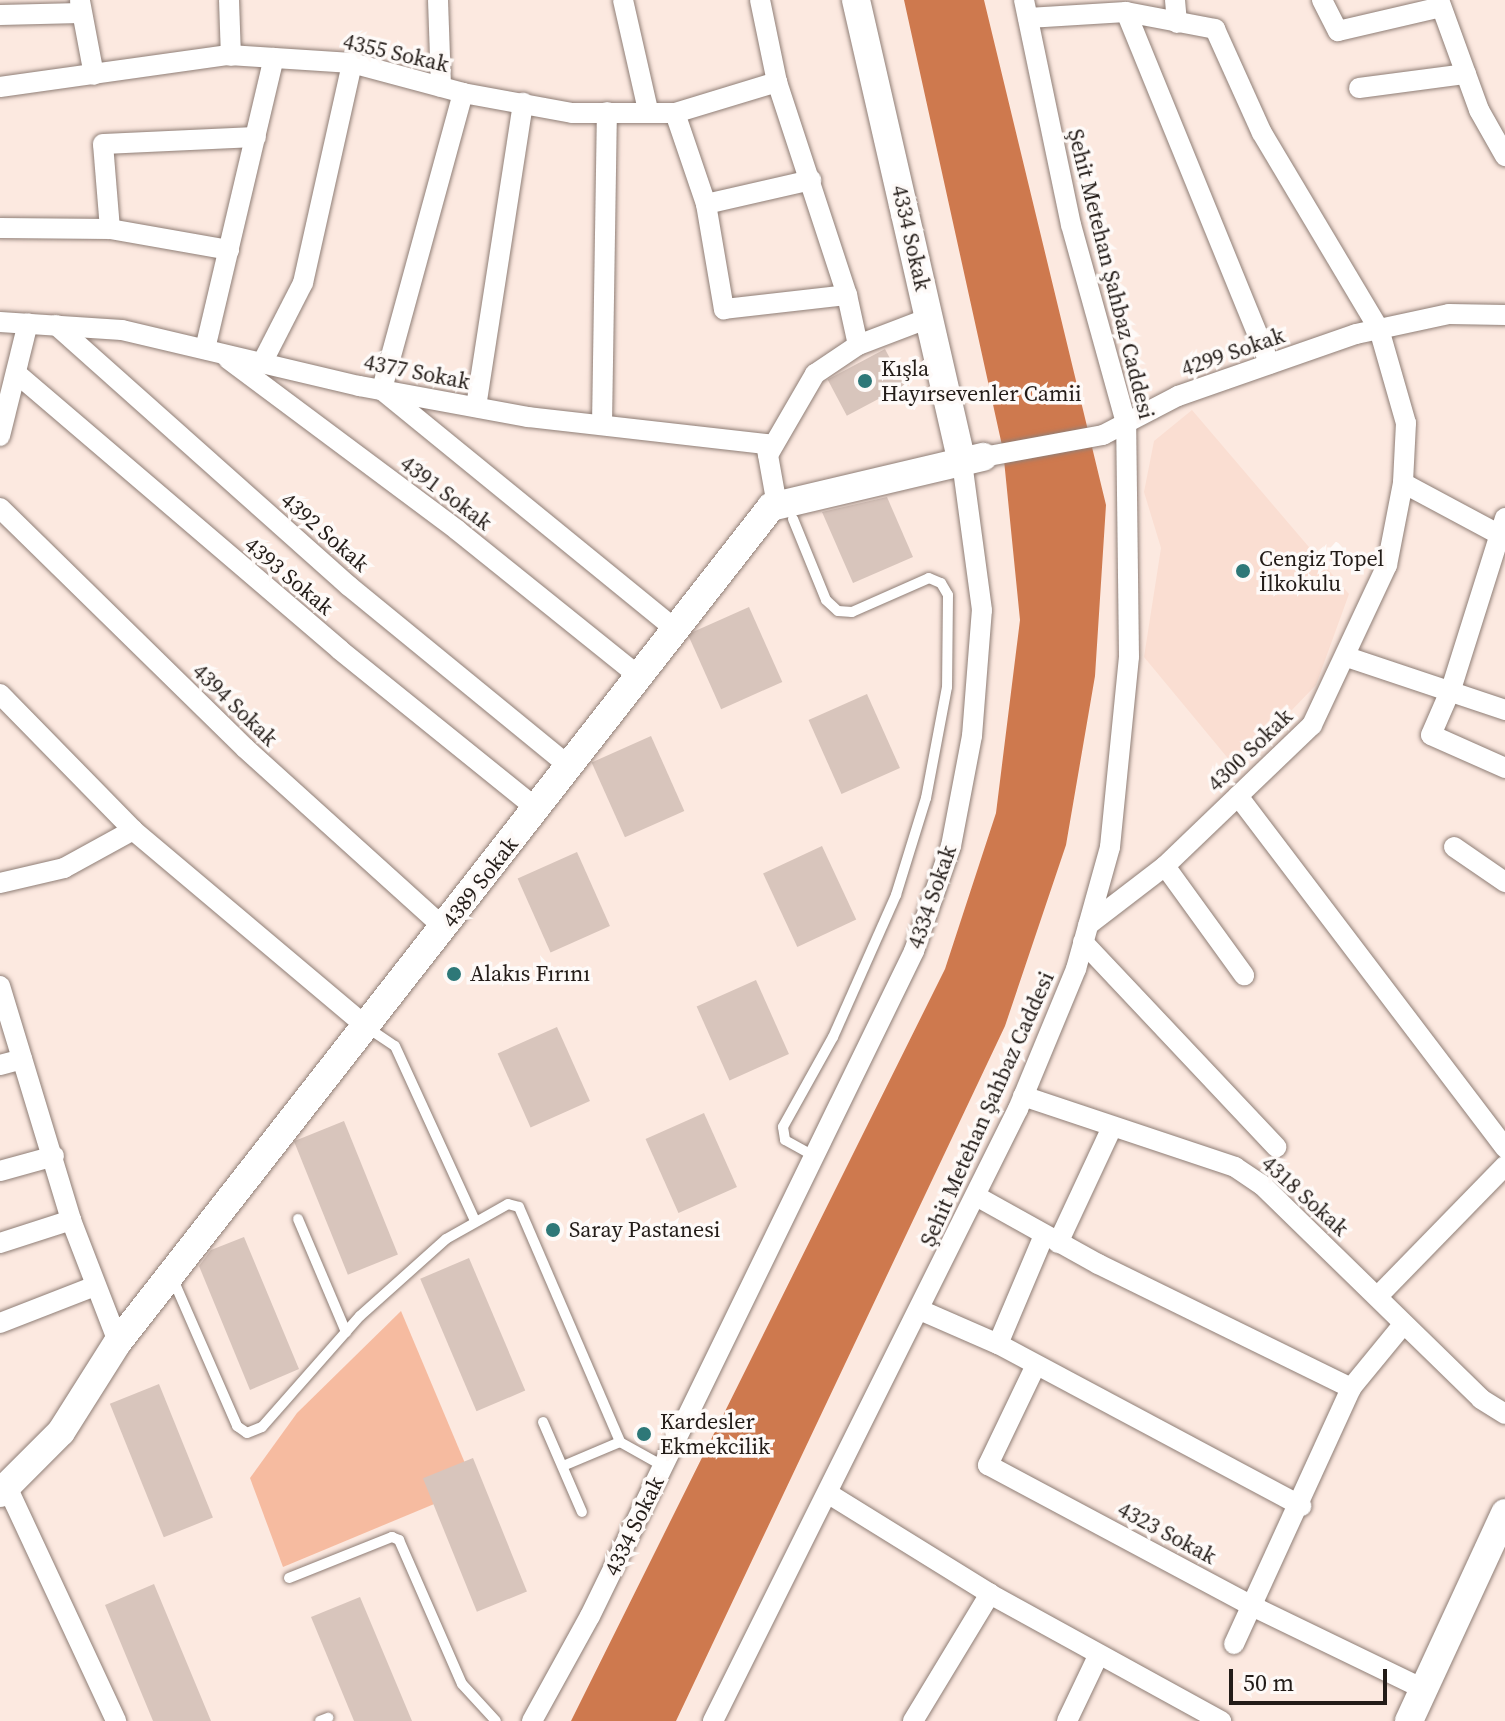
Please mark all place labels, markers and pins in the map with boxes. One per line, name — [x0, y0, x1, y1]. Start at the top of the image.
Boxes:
place label: Kışla Hayırsevenler Camii — [881, 355, 1082, 406]
marker: Kışla Hayırsevenler Camii — [856, 372, 874, 390]
place label: Cengiz Topel İlkokulu — [1259, 545, 1385, 596]
marker: Cengiz Topel İlkokulu — [1234, 562, 1252, 580]
place label: Alakıs Fırını — [470, 961, 590, 987]
marker: Alakıs Fırını — [445, 965, 463, 983]
place label: Saray Pastanesi — [569, 1217, 720, 1243]
marker: Saray Pastanesi — [544, 1221, 562, 1239]
place label: Kardesler Ekmekcilik — [660, 1408, 770, 1460]
marker: Kardesler Ekmekcilik — [635, 1425, 653, 1443]

